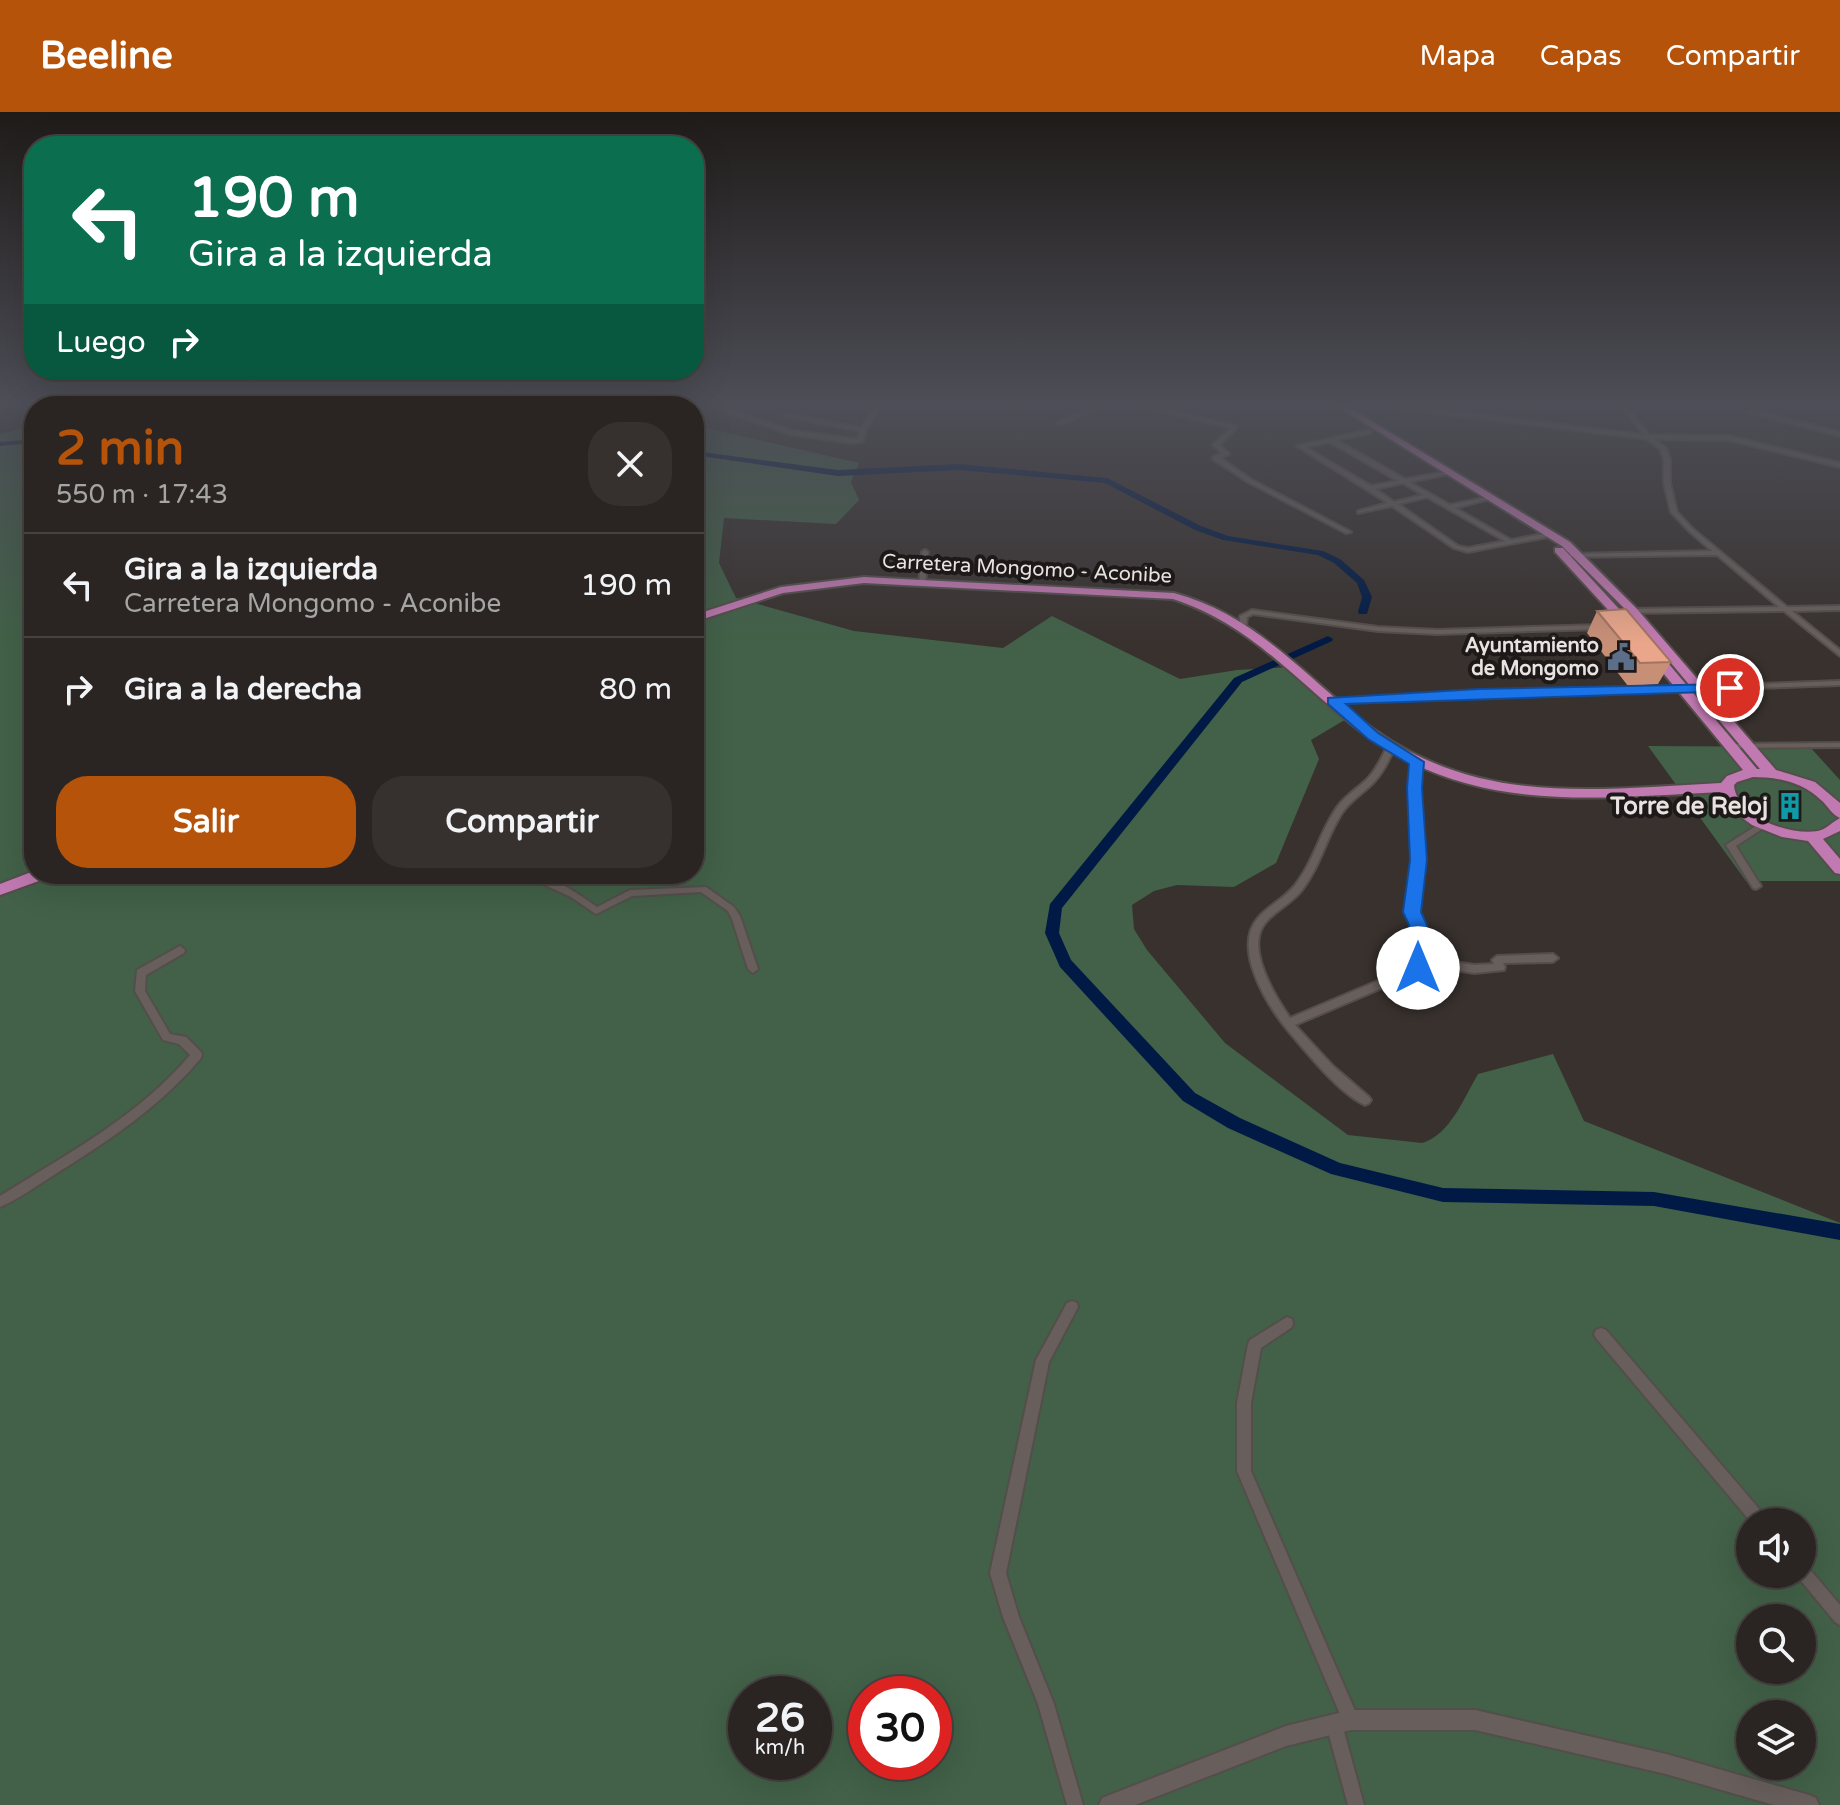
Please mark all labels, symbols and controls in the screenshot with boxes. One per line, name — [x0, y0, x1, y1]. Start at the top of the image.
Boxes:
text: Beeline — [40, 33, 173, 79]
text: Mapa — [1419, 39, 1496, 73]
text: Capas — [1540, 39, 1622, 73]
text: Compartir — [1666, 39, 1800, 73]
text: 190 m — [188, 165, 359, 232]
icon: left — [56, 168, 160, 272]
text: Gira a la izquierda — [188, 233, 493, 276]
icon: right — [162, 320, 206, 364]
text: Luego — [56, 324, 146, 361]
text: 2 min — [56, 420, 184, 478]
button: close — [588, 422, 672, 506]
text: 550 m · 17:43 — [56, 479, 228, 510]
street label: Carretera Mongomo - Aconibe — [881, 549, 1173, 589]
text: Gira a la izquierda — [124, 551, 378, 588]
icon: left — [56, 563, 100, 607]
text: 190 m — [580, 567, 672, 604]
text: Carretera Mongomo - Aconibe — [124, 588, 501, 619]
place label: Ayuntamiento de Mongomo — [1465, 634, 1599, 681]
public building icon: Ayuntamiento de Mongomo — [1606, 642, 1636, 672]
pin — [1696, 654, 1764, 722]
icon: arrive — [1708, 666, 1752, 710]
icon: right — [56, 667, 100, 711]
text: Gira a la derecha — [124, 671, 362, 708]
text: 80 m — [599, 671, 672, 708]
button: Salir — [56, 776, 356, 868]
button: Compartir — [372, 776, 672, 868]
building icon: Torre de Reloj — [1775, 791, 1805, 821]
place label: Torre de Reloj — [1609, 792, 1768, 821]
position arrow — [1376, 926, 1460, 1010]
map controls — [1736, 1508, 1816, 1780]
button: sound — [1736, 1508, 1816, 1588]
button: search — [1736, 1604, 1816, 1684]
speed limit sign: 30 — [848, 1676, 952, 1780]
text: 26 — [755, 1694, 805, 1742]
button: layers — [1736, 1700, 1816, 1780]
text: km/h — [755, 1736, 805, 1760]

